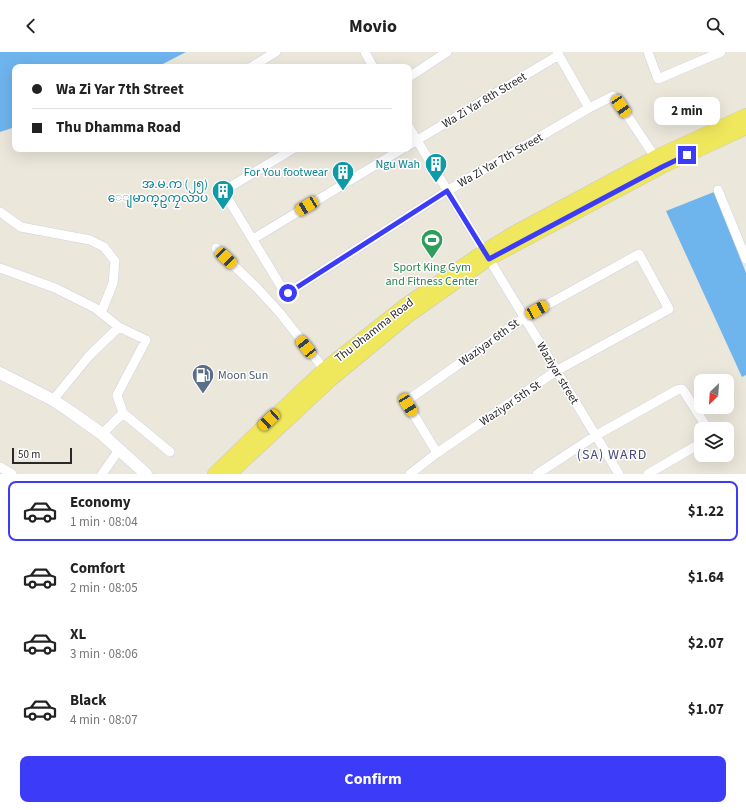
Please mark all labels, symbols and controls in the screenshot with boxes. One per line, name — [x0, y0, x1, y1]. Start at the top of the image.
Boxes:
text: Movio — [349, 14, 397, 39]
icon: back — [20, 15, 42, 37]
icon: search — [704, 15, 726, 37]
street label: Wa Zi Yar 8th Street — [439, 68, 530, 132]
text: Wa Zi Yar 7th Street — [56, 79, 184, 100]
car — [609, 93, 633, 119]
callout: 2 min — [654, 97, 720, 125]
text: 2 min — [671, 102, 703, 120]
text: Thu Dhamma Road — [56, 117, 181, 138]
street label: Wa Zi Yar 7th Street — [454, 129, 546, 192]
route end — [678, 146, 696, 164]
building icon: Ngu Wah — [423, 151, 449, 184]
place label: Ngu Wah — [375, 156, 420, 173]
building icon: For You footwear — [330, 159, 356, 192]
place label: For You footwear — [244, 164, 329, 181]
place label: အ.မ.က (၂၅) ေျမာက္ဥကၠလာပ — [108, 176, 208, 208]
building icon: အ.မ.က (၂၅) ေျမာက္ဥကၠလာပ — [210, 178, 236, 211]
car — [294, 195, 320, 217]
sports icon: Sport King Gym and Fitness Center — [419, 227, 445, 260]
car — [213, 245, 239, 271]
place label: Sport King Gym and Fitness Center — [386, 259, 479, 290]
route start — [279, 284, 297, 302]
street label: Thu Dhamma Road — [331, 294, 417, 367]
car — [524, 299, 550, 321]
street label: Waziyar 6th St — [456, 315, 523, 370]
car — [294, 334, 318, 360]
street label: Waziyar street — [532, 339, 583, 408]
fuel station icon: Moon Sun — [190, 362, 216, 395]
place label: Moon Sun — [218, 367, 268, 384]
north arrow — [694, 374, 734, 414]
map controls — [694, 374, 734, 462]
street label: Waziyar 5th St — [476, 377, 544, 430]
car — [397, 392, 419, 418]
car — [256, 407, 282, 433]
button: layers — [694, 422, 734, 462]
district label: (SA) WARD — [577, 445, 647, 465]
scale bar — [12, 446, 72, 465]
text: 50 m — [18, 447, 40, 462]
text: Economy — [70, 492, 131, 513]
icon: car — [22, 493, 58, 529]
text: $1.22 — [688, 501, 724, 522]
text: 1 min · 08:04 — [70, 513, 138, 531]
text: Comfort — [70, 558, 125, 579]
icon: car — [22, 559, 58, 595]
text: $1.64 — [688, 567, 724, 588]
text: 2 min · 08:05 — [70, 579, 138, 597]
text: XL — [70, 624, 86, 645]
icon: car — [22, 625, 58, 661]
text: $2.07 — [688, 633, 724, 654]
text: 3 min · 08:06 — [70, 645, 138, 663]
text: Black — [70, 690, 107, 711]
icon: car — [22, 691, 58, 727]
text: $1.07 — [688, 699, 724, 720]
text: 4 min · 08:07 — [70, 711, 138, 729]
button: Confirm — [20, 756, 726, 802]

